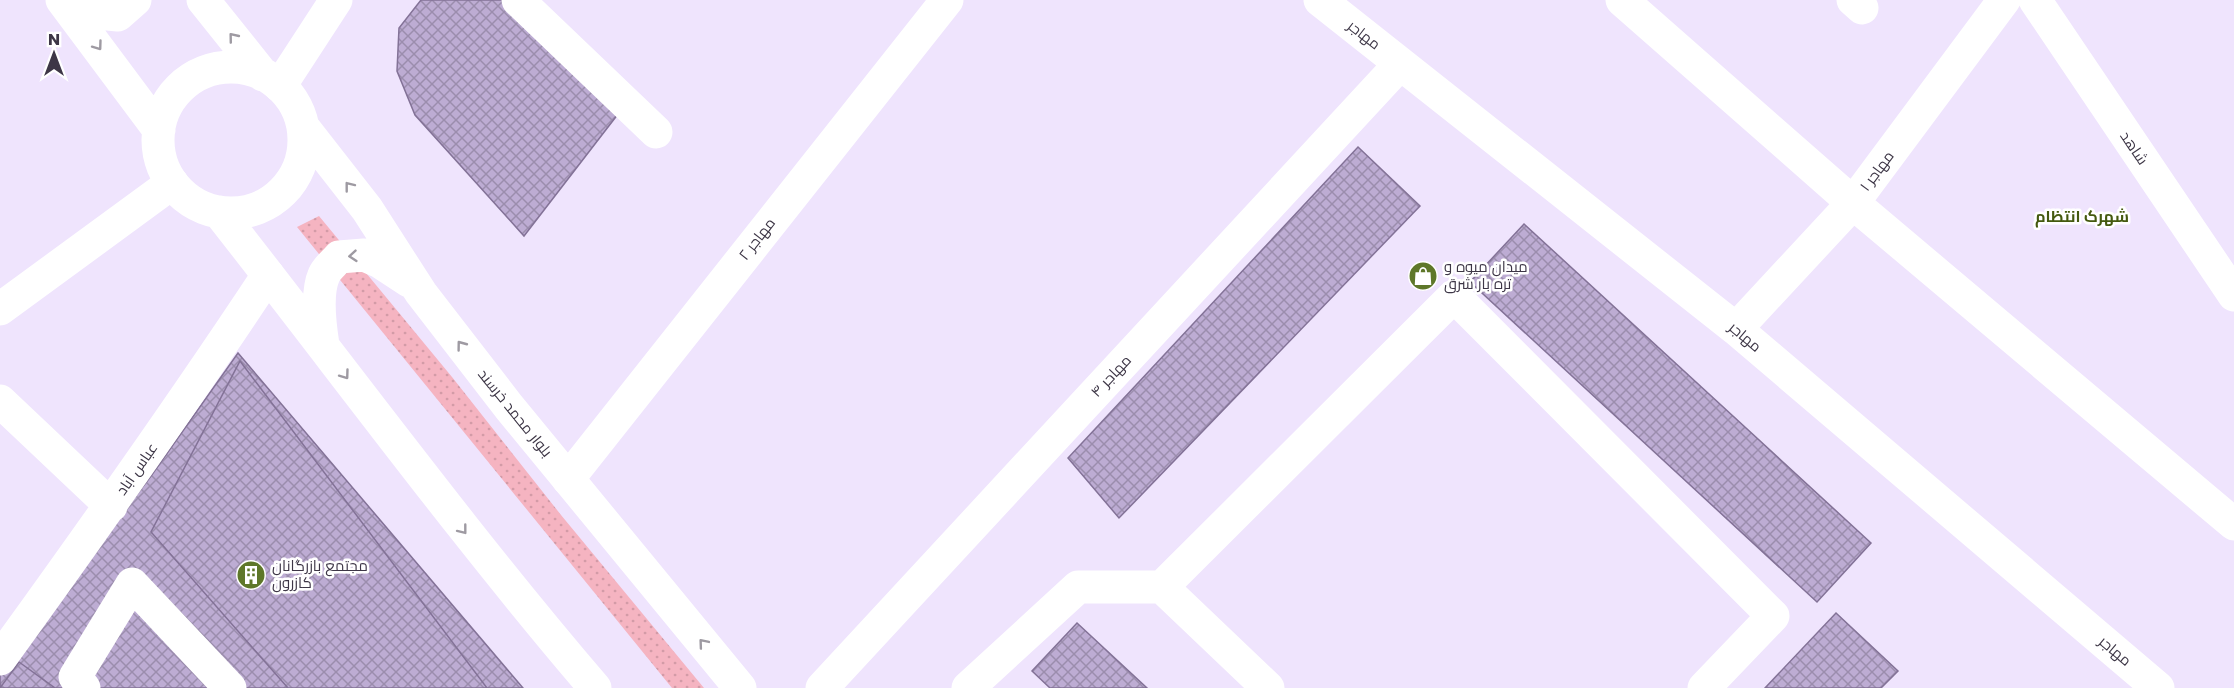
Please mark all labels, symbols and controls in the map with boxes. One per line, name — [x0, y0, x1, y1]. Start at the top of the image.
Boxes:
street label: مهاجر — [1343, 14, 1385, 54]
north arrow — [24, 24, 84, 84]
text: N — [48, 28, 60, 51]
one-way arrow — [229, 33, 240, 44]
one-way arrow — [91, 40, 102, 51]
street label: شاهد — [2115, 127, 2153, 169]
street label: مهاجر ۱ — [1855, 146, 1899, 195]
one-way arrow — [345, 181, 356, 192]
district label: شهرک انتظام — [2035, 205, 2129, 228]
street label: مهاجر ۲ — [733, 213, 780, 264]
one-way arrow — [349, 249, 358, 262]
place label: میدان میوه و تره بار شرق — [1444, 256, 1528, 294]
shop icon: میدان میوه و تره بار شرق — [1407, 260, 1439, 292]
street label: مهاجر — [1724, 316, 1766, 356]
one-way arrow — [457, 341, 468, 352]
street label: مهاجر ۴ — [1086, 350, 1136, 401]
street label: بلوار محمد خرسند — [473, 364, 557, 461]
one-way arrow — [337, 368, 348, 379]
street label: عباس آباد — [111, 438, 162, 499]
one-way arrow — [456, 523, 467, 534]
place label: مجتمع بازرگانان کازرون — [272, 555, 368, 593]
building icon: مجتمع بازرگانان کازرون — [235, 559, 267, 591]
street label: مهاجر — [2094, 630, 2136, 670]
one-way arrow — [699, 639, 710, 650]

